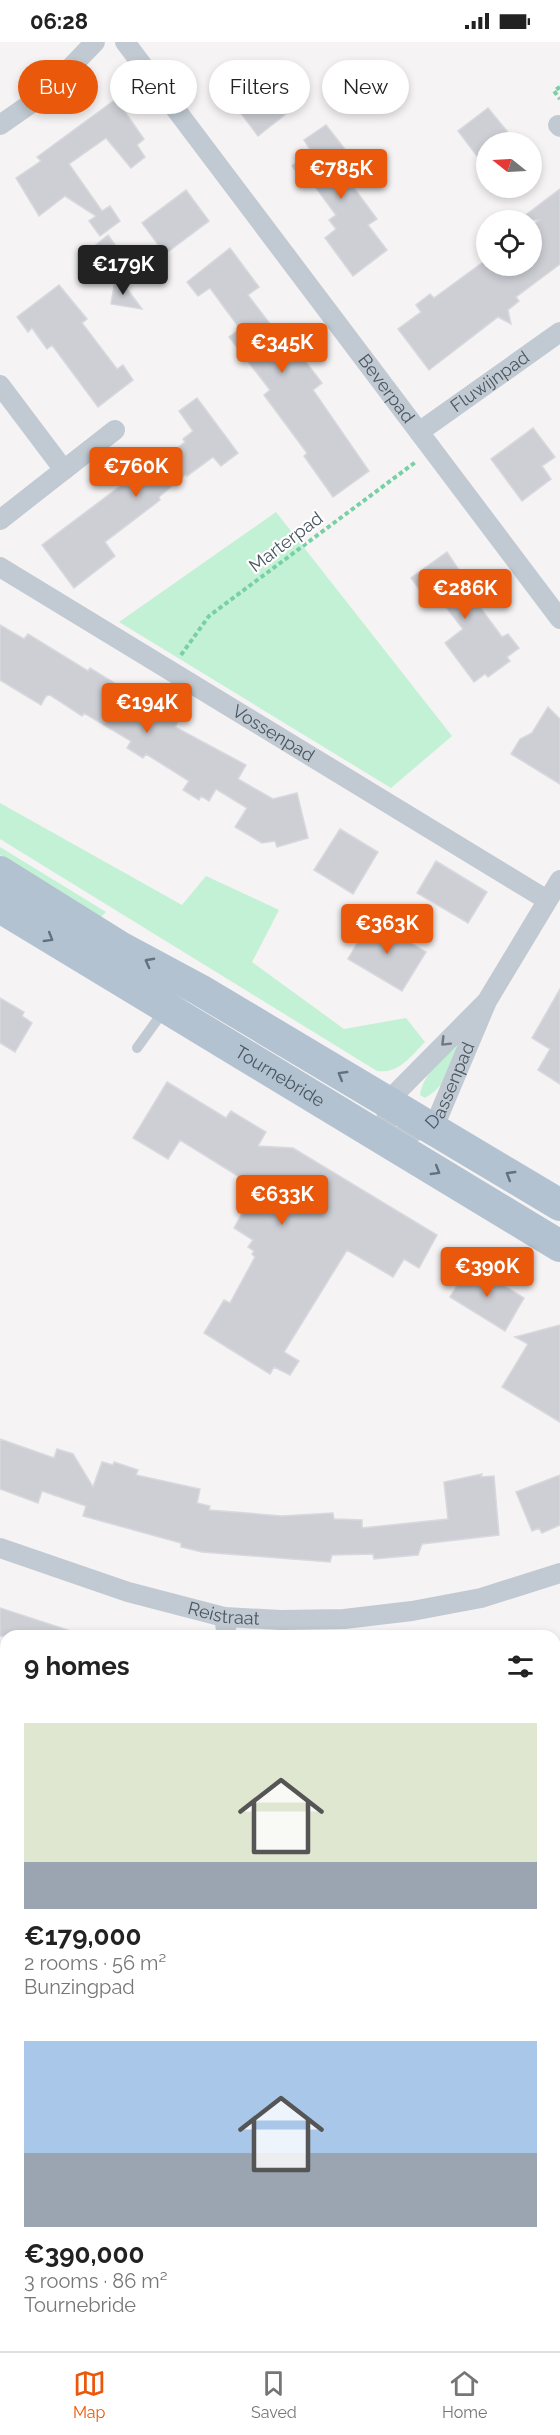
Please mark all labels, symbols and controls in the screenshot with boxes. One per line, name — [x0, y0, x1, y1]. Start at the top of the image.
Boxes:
text: 06:28 — [30, 8, 88, 34]
chip: Buy — [18, 60, 98, 114]
chip: Rent — [110, 60, 197, 114]
chip: Filters — [209, 60, 310, 114]
chip: New — [322, 60, 409, 114]
north arrow — [476, 132, 542, 198]
map controls — [476, 132, 542, 276]
pin: €785K — [299, 149, 383, 200]
text: €785K — [309, 156, 373, 180]
button: locate — [476, 210, 542, 276]
pin: €179K — [81, 245, 165, 296]
text: €179K — [92, 252, 154, 276]
pin: €345K — [240, 323, 324, 374]
text: €345K — [251, 330, 314, 354]
street label: Fluwijnpad — [446, 346, 533, 416]
street label: Beverpad — [354, 350, 419, 427]
pin: €760K — [94, 447, 178, 498]
text: €760K — [104, 454, 168, 478]
street label: Marterpad — [245, 507, 327, 576]
pin: €286K — [423, 569, 507, 620]
text: €286K — [433, 576, 497, 600]
pin: €194K — [105, 683, 189, 734]
text: €194K — [116, 690, 178, 714]
street label: Vossenpad — [229, 700, 318, 766]
pin: €363K — [345, 904, 429, 955]
text: €363K — [355, 911, 419, 935]
one-way arrow — [43, 931, 53, 942]
one-way arrow — [145, 958, 155, 969]
one-way arrow — [442, 1035, 453, 1046]
street label: Dassenpad — [421, 1039, 478, 1133]
street label: Tournebride — [231, 1041, 329, 1111]
one-way arrow — [338, 1071, 348, 1083]
one-way arrow — [430, 1164, 440, 1176]
one-way arrow — [506, 1171, 516, 1183]
pin: €633K — [240, 1175, 324, 1226]
text: €633K — [250, 1182, 314, 1206]
pin: €390K — [445, 1247, 529, 1298]
text: €390K — [455, 1254, 519, 1278]
street label: Reistraat — [186, 1597, 260, 1629]
icon: filters — [504, 1650, 537, 1683]
text: 9 homes — [24, 1651, 130, 1681]
icon: home — [227, 1762, 335, 1870]
text: €179,000 — [24, 1921, 141, 1951]
text: 2 rooms · 56 m² — [24, 1951, 166, 1975]
text: Bunzingpad — [24, 1975, 135, 1999]
icon: home — [227, 2080, 335, 2188]
text: €390,000 — [24, 2239, 144, 2269]
text: 3 rooms · 86 m² — [24, 2269, 167, 2293]
text: Tournebride — [24, 2293, 136, 2317]
tab: Map — [73, 2367, 106, 2422]
tab: Saved — [251, 2367, 297, 2422]
tab: Home — [442, 2367, 487, 2422]

